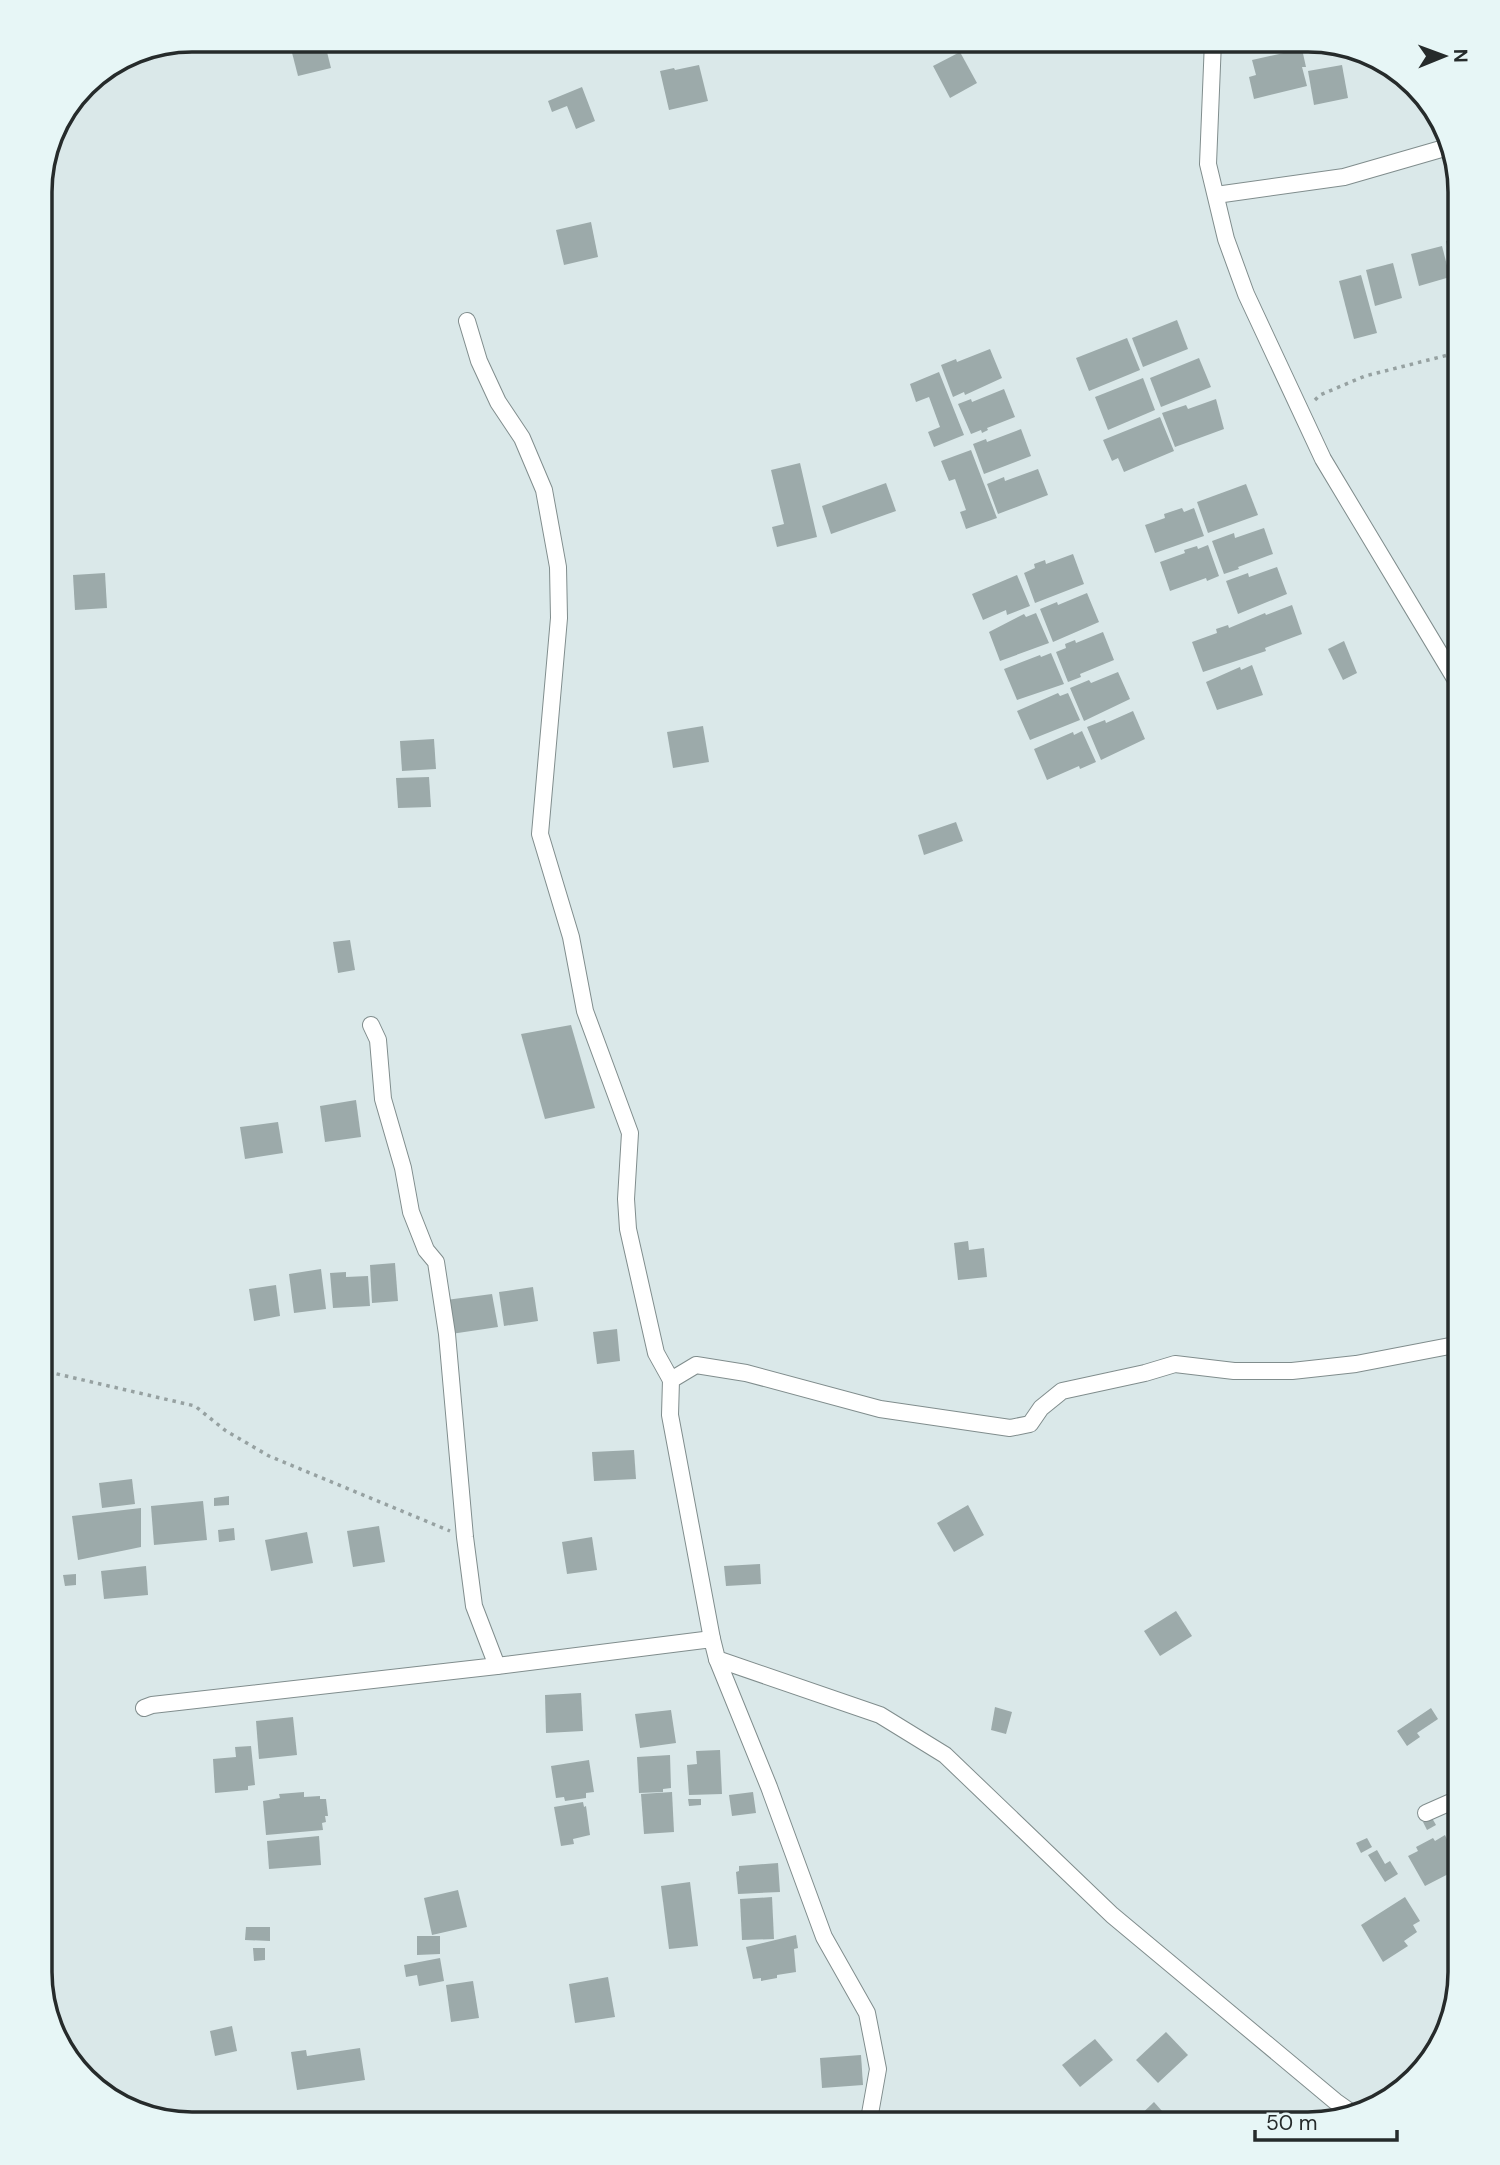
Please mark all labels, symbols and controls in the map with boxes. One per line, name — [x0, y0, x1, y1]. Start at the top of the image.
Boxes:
north arrow — [1409, 21, 1479, 91]
text: N — [1448, 49, 1473, 63]
scale bar — [1255, 2098, 1397, 2142]
text: 50 m — [1266, 2109, 1317, 2137]

